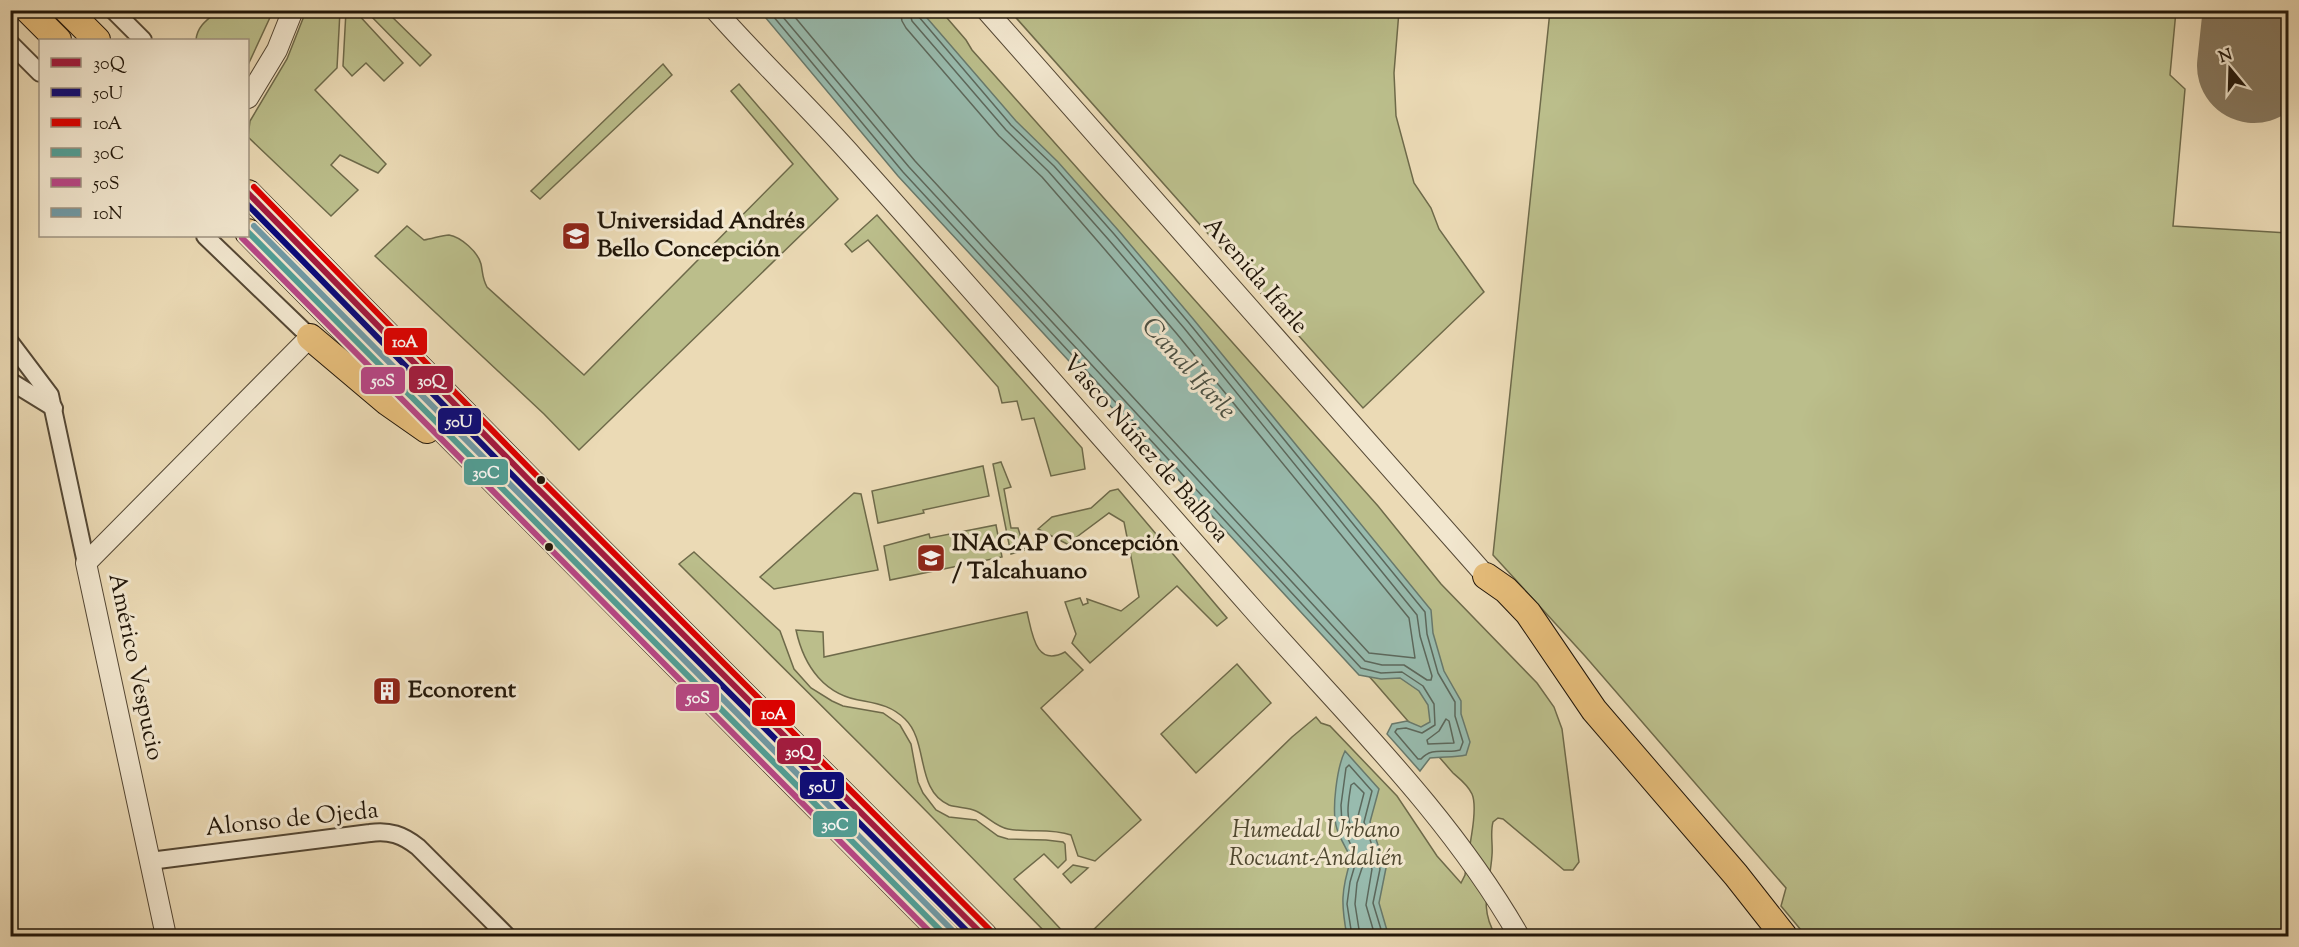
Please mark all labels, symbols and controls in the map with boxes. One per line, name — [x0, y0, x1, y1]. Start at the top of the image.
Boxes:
legend — [39, 39, 249, 237]
north arrow — [2200, 39, 2260, 99]
text: N — [2216, 44, 2236, 70]
text: 30Q — [93, 52, 127, 78]
text: 50U — [92, 82, 123, 108]
text: 10A — [93, 112, 123, 138]
text: 30C — [93, 142, 124, 168]
text: 50S — [92, 172, 119, 198]
text: 10N — [93, 202, 123, 228]
place label: Universidad Andrés Bello Concepción — [597, 205, 805, 267]
street label: Avenida Ifarle — [1195, 210, 1315, 342]
school or university icon: Universidad Andrés Bello Concepción — [560, 220, 592, 252]
water label: Canal Ifarle — [1132, 310, 1244, 428]
line badge: 10A — [383, 327, 428, 356]
text: 10A — [392, 332, 418, 355]
street label: Vasco Núñez de Balboa — [1054, 347, 1236, 551]
line badge: 30Q — [408, 365, 454, 394]
line badge: 50S — [360, 366, 406, 395]
text: 50S — [369, 371, 395, 394]
text: 30Q — [417, 371, 448, 394]
line badge: 50U — [437, 407, 482, 435]
text: 50U — [444, 412, 473, 435]
line badge: 30C — [463, 458, 509, 486]
text: 30C — [472, 463, 500, 486]
unlabelled marker — [535, 474, 547, 486]
place label: INACAP Concepción / Talcahuano — [952, 527, 1180, 589]
unlabelled marker — [543, 541, 555, 553]
school or university icon: INACAP Concepción / Talcahuano — [915, 542, 947, 574]
street label: Américo Vespucio — [99, 570, 171, 764]
place label: Econorent — [408, 674, 517, 708]
building icon: Econorent — [371, 675, 403, 707]
line badge: 50S — [675, 683, 720, 712]
text: 50S — [684, 688, 710, 711]
line badge: 10A — [751, 699, 796, 727]
text: 10A — [761, 704, 787, 727]
line badge: 30Q — [776, 737, 822, 765]
text: 30Q — [785, 742, 816, 765]
line badge: 50U — [799, 771, 845, 800]
text: 50U — [807, 777, 836, 800]
street label: Alonso de Ojeda — [204, 794, 380, 846]
line badge: 30C — [812, 810, 858, 838]
park label: Humedal Urbano Rocuant-Andalién — [1229, 814, 1404, 876]
text: 30C — [821, 815, 849, 838]

